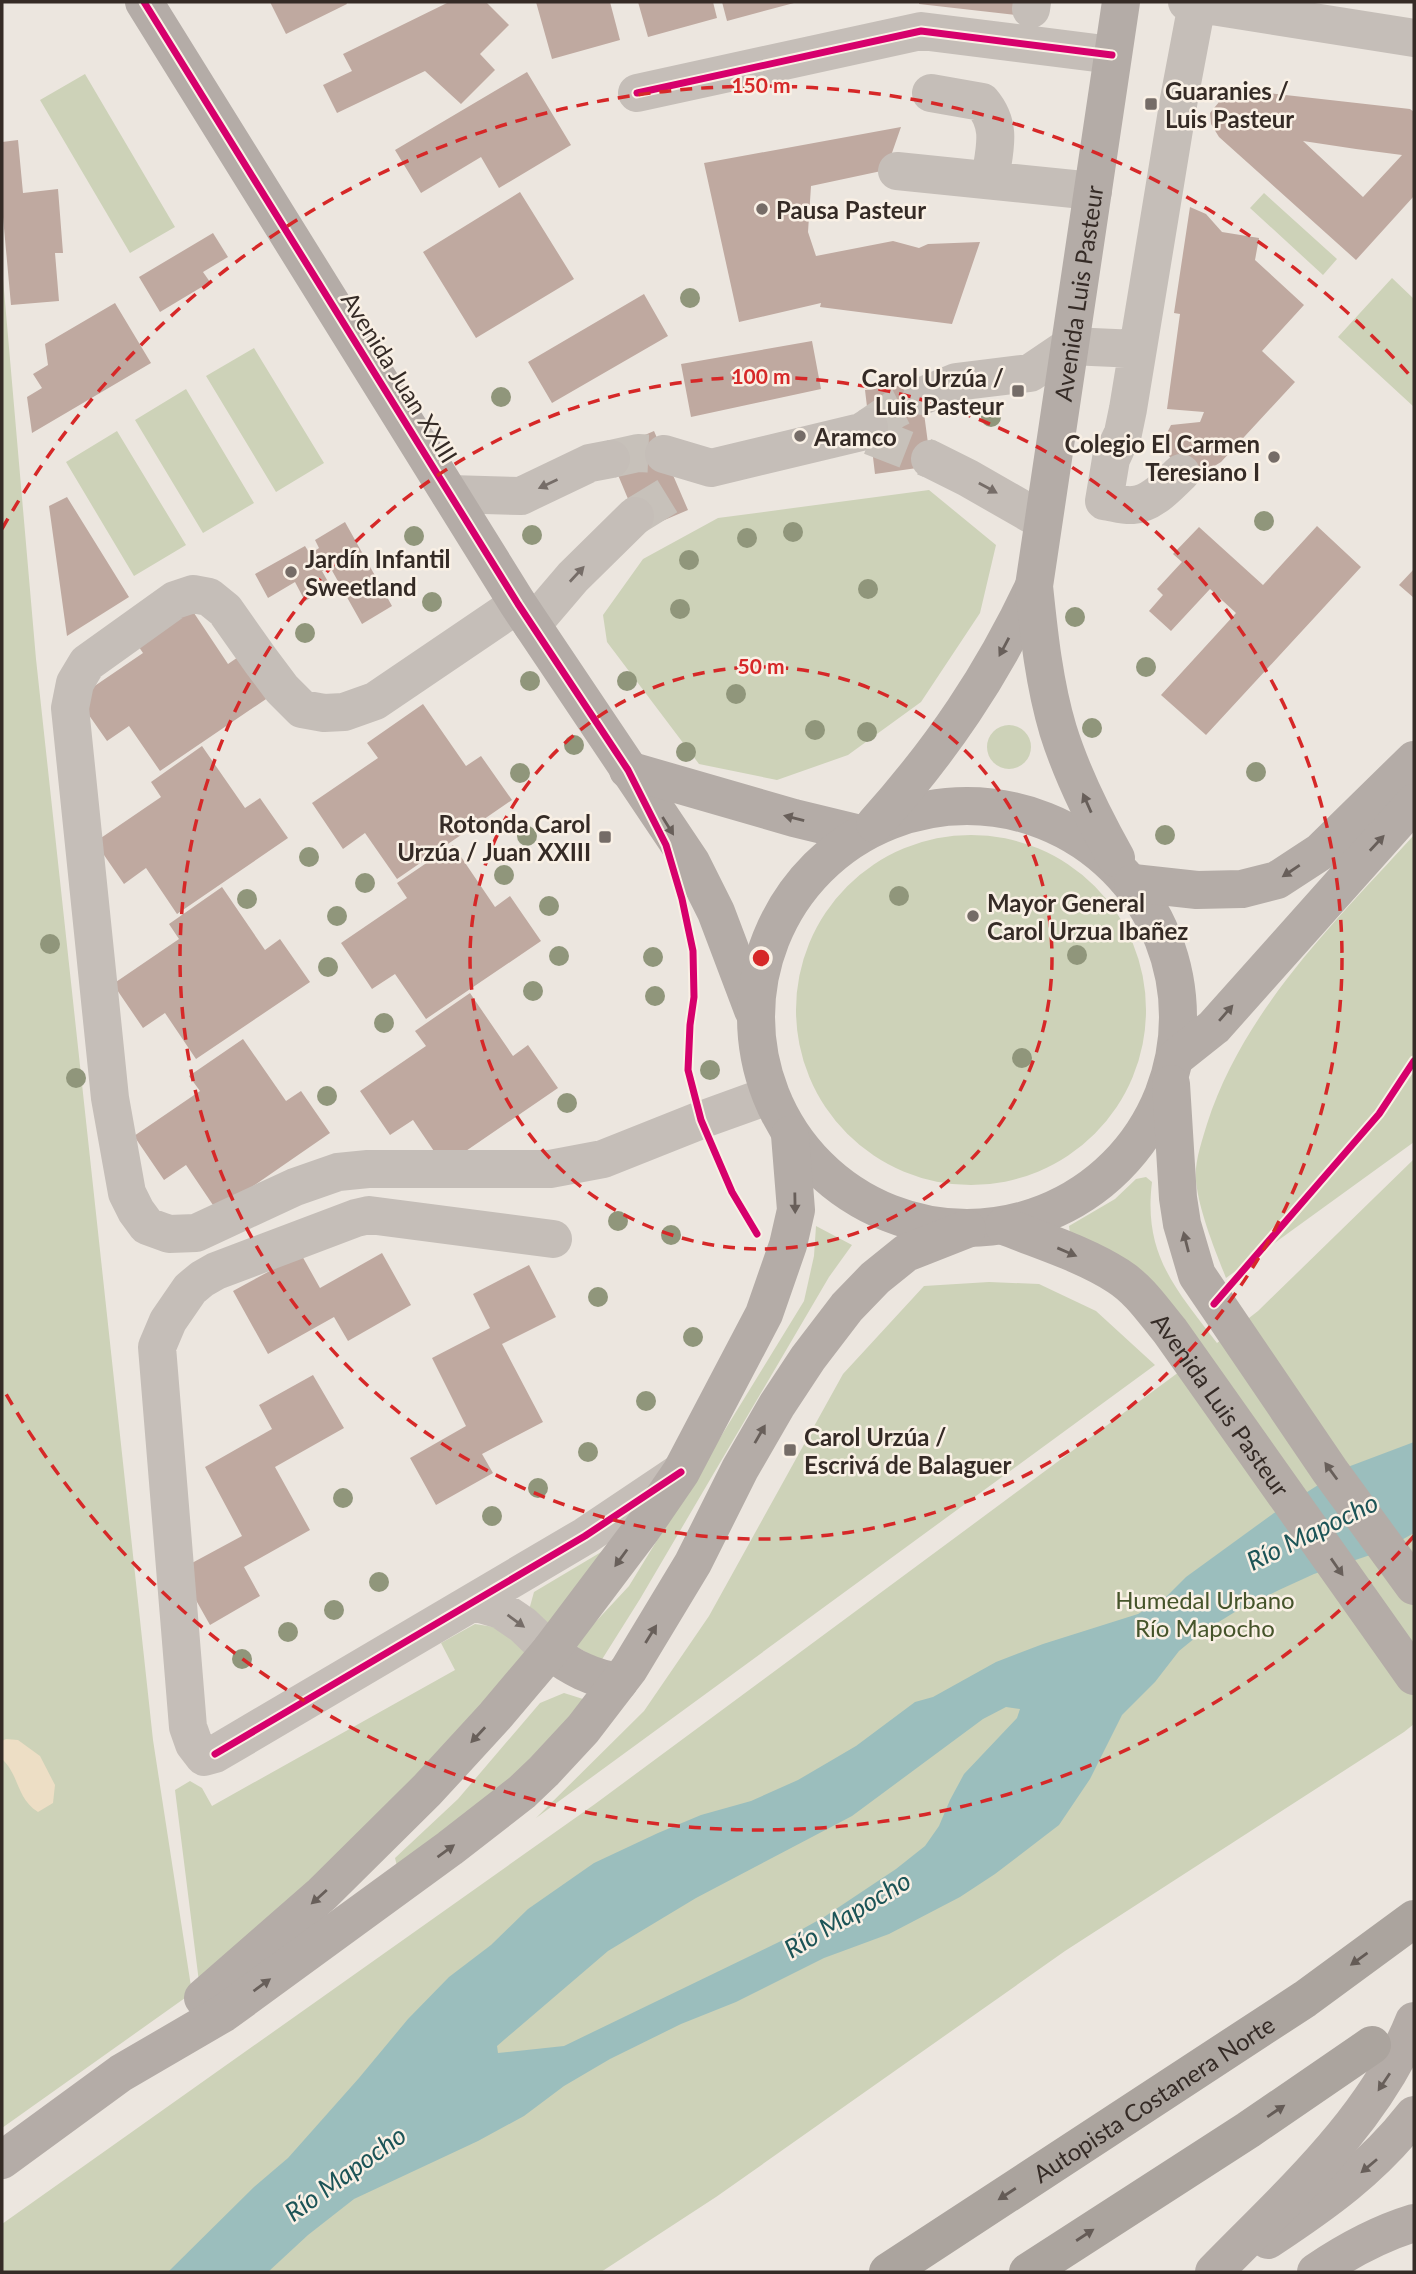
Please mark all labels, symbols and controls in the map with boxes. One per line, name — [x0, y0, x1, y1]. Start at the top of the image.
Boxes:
text: 150 m — [731, 72, 791, 97]
place label: Guaranies / Luis Pasteur — [1165, 76, 1294, 133]
marker: Guaranies / Luis Pasteur — [1143, 96, 1159, 112]
street label: Avenida Luis Pasteur — [1047, 183, 1108, 403]
place label: Pausa Pasteur — [776, 195, 926, 224]
marker: Pausa Pasteur — [754, 201, 770, 217]
street label: Avenida Juan XXIII — [336, 286, 464, 468]
text: 100 m — [731, 363, 791, 388]
place label: Carol Urzúa / Luis Pasteur — [862, 363, 1004, 420]
marker: Carol Urzúa / Luis Pasteur — [1010, 383, 1026, 399]
place label: Aramco — [813, 422, 897, 451]
marker: Aramco — [792, 428, 808, 444]
place label: Colegio El Carmen Teresiano I — [1064, 429, 1260, 486]
marker: Colegio El Carmen Teresiano I — [1266, 449, 1282, 465]
one-way arrow — [538, 478, 558, 490]
one-way arrow — [978, 482, 997, 494]
place label: Jardín Infantil Sweetland — [305, 544, 451, 601]
marker: Jardín Infantil Sweetland — [283, 564, 299, 580]
one-way arrow — [568, 565, 585, 582]
one-way arrow — [998, 637, 1010, 656]
text: 50 m — [737, 653, 785, 678]
one-way arrow — [1081, 792, 1092, 813]
place label: Rotonda Carol Urzúa / Juan XXIII — [397, 809, 591, 866]
one-way arrow — [783, 812, 805, 823]
one-way arrow — [662, 816, 675, 835]
marker: Rotonda Carol Urzúa / Juan XXIII — [597, 829, 613, 845]
one-way arrow — [1369, 835, 1385, 852]
one-way arrow — [1282, 864, 1300, 878]
place label: Mayor General Carol Urzua Ibañez — [987, 888, 1188, 945]
marker: Mayor General Carol Urzua Ibañez — [965, 908, 981, 924]
centre of rings — [749, 946, 773, 970]
one-way arrow — [1218, 1004, 1234, 1022]
one-way arrow — [789, 1192, 800, 1214]
one-way arrow — [1180, 1231, 1191, 1253]
one-way arrow — [1057, 1246, 1078, 1257]
street label: Avenida Luis Pasteur — [1146, 1307, 1296, 1501]
place label: Carol Urzúa / Escrivá de Balaguer — [804, 1422, 1011, 1479]
one-way arrow — [754, 1425, 766, 1444]
marker: Carol Urzúa / Escrivá de Balaguer — [782, 1442, 798, 1458]
one-way arrow — [1324, 1462, 1338, 1480]
water label: Río Mapocho — [1241, 1485, 1383, 1577]
one-way arrow — [614, 1549, 628, 1567]
one-way arrow — [1330, 1558, 1344, 1576]
park label: Humedal Urbano Río Mapocho — [1115, 1585, 1295, 1642]
one-way arrow — [506, 1613, 524, 1628]
one-way arrow — [644, 1624, 657, 1643]
one-way arrow — [471, 1726, 487, 1743]
one-way arrow — [437, 1844, 455, 1858]
water label: Río Mapocho — [778, 1864, 916, 1964]
one-way arrow — [310, 1889, 328, 1905]
one-way arrow — [1350, 1952, 1368, 1966]
one-way arrow — [253, 1978, 271, 1992]
street label: Autopista Costanera Norte — [1027, 2009, 1279, 2188]
one-way arrow — [1377, 2072, 1390, 2091]
one-way arrow — [1267, 2104, 1285, 2118]
water label: Río Mapocho — [278, 2118, 412, 2228]
one-way arrow — [1360, 2158, 1378, 2174]
one-way arrow — [997, 2188, 1017, 2201]
one-way arrow — [1076, 2229, 1095, 2242]

